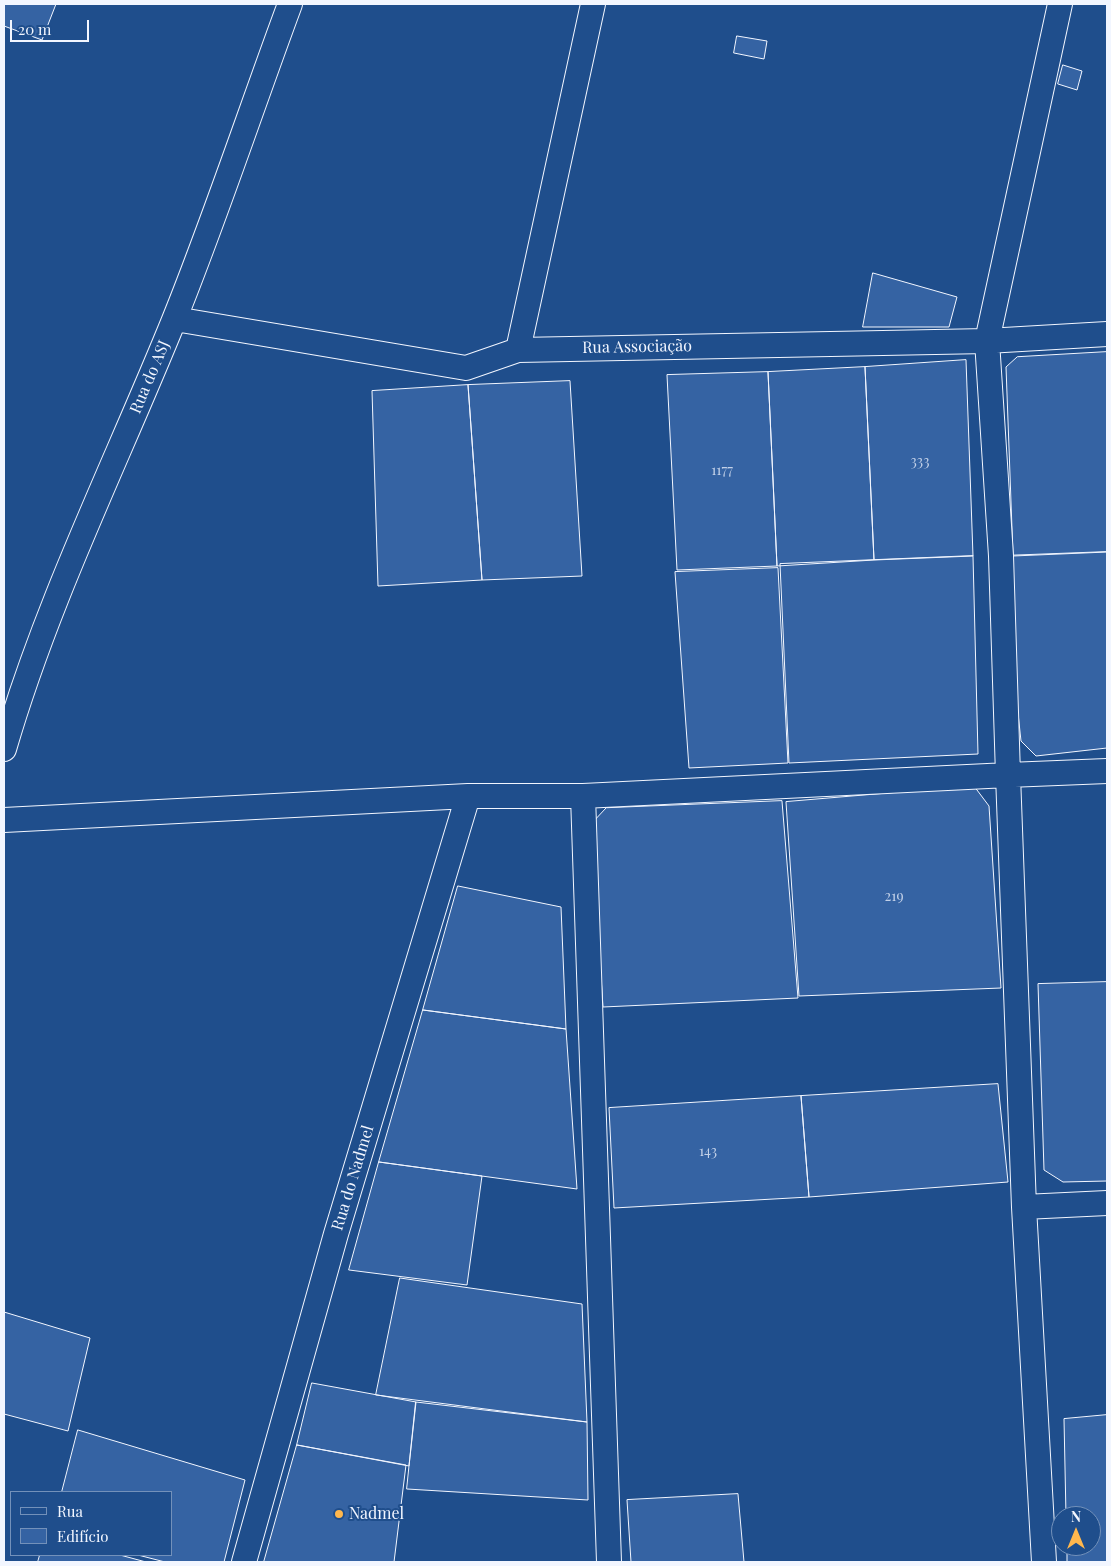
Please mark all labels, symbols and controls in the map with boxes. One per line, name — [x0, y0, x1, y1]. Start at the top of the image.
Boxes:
scale bar — [12, 10, 91, 42]
text: 20 m — [18, 19, 51, 39]
street label: Rua Associação — [582, 336, 692, 358]
street label: Rua do ASJ — [126, 338, 174, 416]
house number: 333 — [911, 454, 929, 470]
house number: 1177 — [711, 463, 733, 479]
house number: 219 — [884, 889, 904, 905]
street label: Rua do Nadmel — [328, 1123, 378, 1233]
house number: 143 — [699, 1144, 717, 1160]
legend — [10, 1491, 172, 1556]
text: Rua — [57, 1501, 83, 1521]
place label: Nadmel — [349, 1504, 404, 1524]
north arrow — [1051, 1506, 1101, 1556]
text: N — [1071, 1507, 1081, 1526]
marker: Nadmel — [333, 1508, 345, 1520]
text: Edifício — [57, 1526, 109, 1546]

